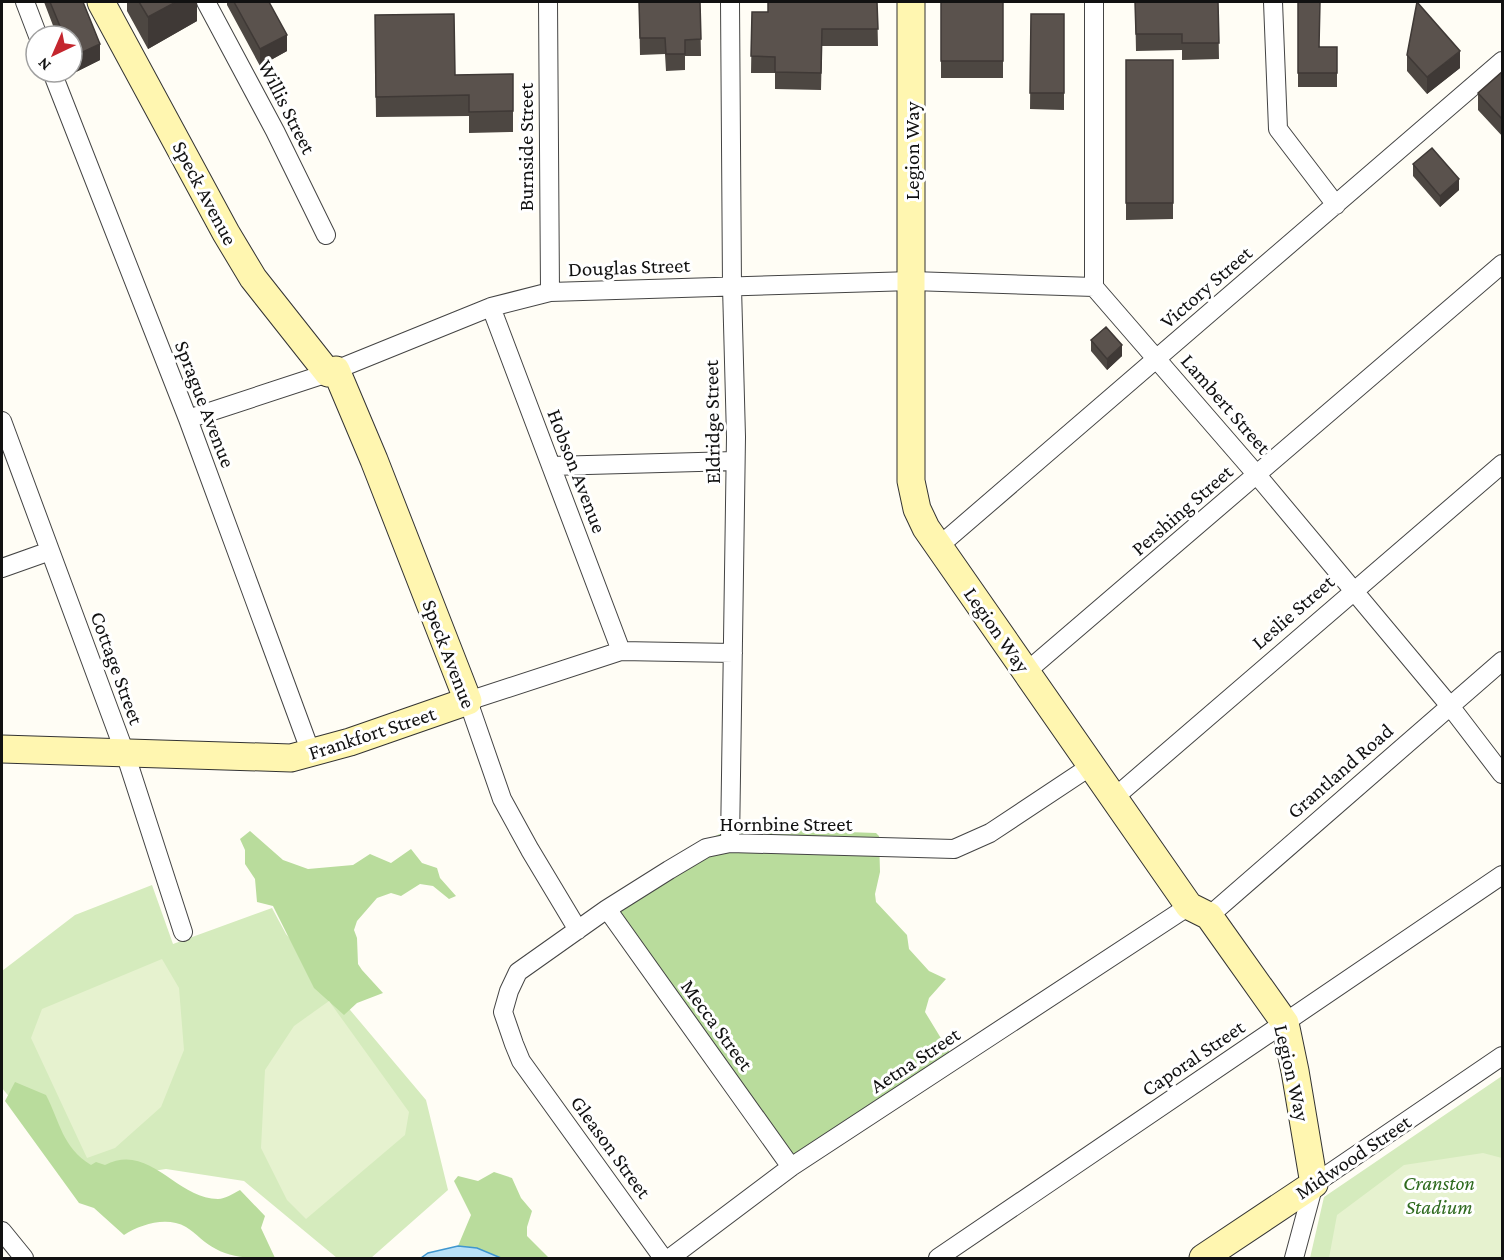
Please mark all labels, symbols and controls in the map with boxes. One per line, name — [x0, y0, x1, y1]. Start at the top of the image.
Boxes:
north arrow — [24, 24, 84, 84]
text: N — [34, 54, 54, 74]
street label: Willis Street — [253, 56, 321, 159]
street label: Burnside Street — [514, 82, 538, 211]
street label: Legion Way — [900, 101, 924, 200]
street label: Speck Avenue — [168, 137, 242, 249]
street label: Victory Street — [1155, 240, 1257, 333]
street label: Douglas Street — [567, 253, 692, 281]
street label: Sprague Avenue — [170, 337, 240, 471]
street label: Lambert Street — [1176, 349, 1277, 460]
street label: Eldridge Street — [699, 359, 725, 484]
street label: Hobson Avenue — [542, 406, 612, 536]
street label: Pershing Street — [1126, 459, 1238, 560]
street label: Leslie Street — [1247, 569, 1340, 654]
street label: Legion Way — [959, 583, 1035, 678]
street label: Speck Avenue — [417, 596, 481, 712]
street label: Cottage Street — [85, 608, 149, 729]
street label: Frankfort Street — [305, 701, 440, 765]
street label: Grantland Road — [1282, 719, 1398, 823]
street label: Hornbine Street — [720, 812, 853, 836]
street label: Mecca Street — [676, 975, 759, 1076]
street label: Caporal Street — [1137, 1014, 1250, 1101]
street label: Aetna Street — [866, 1022, 965, 1098]
street label: Legion Way — [1269, 1022, 1315, 1124]
street label: Gleason Street — [566, 1091, 657, 1204]
street label: Midwood Street — [1291, 1109, 1416, 1204]
park label: Cranston Stadium — [1403, 1171, 1475, 1219]

